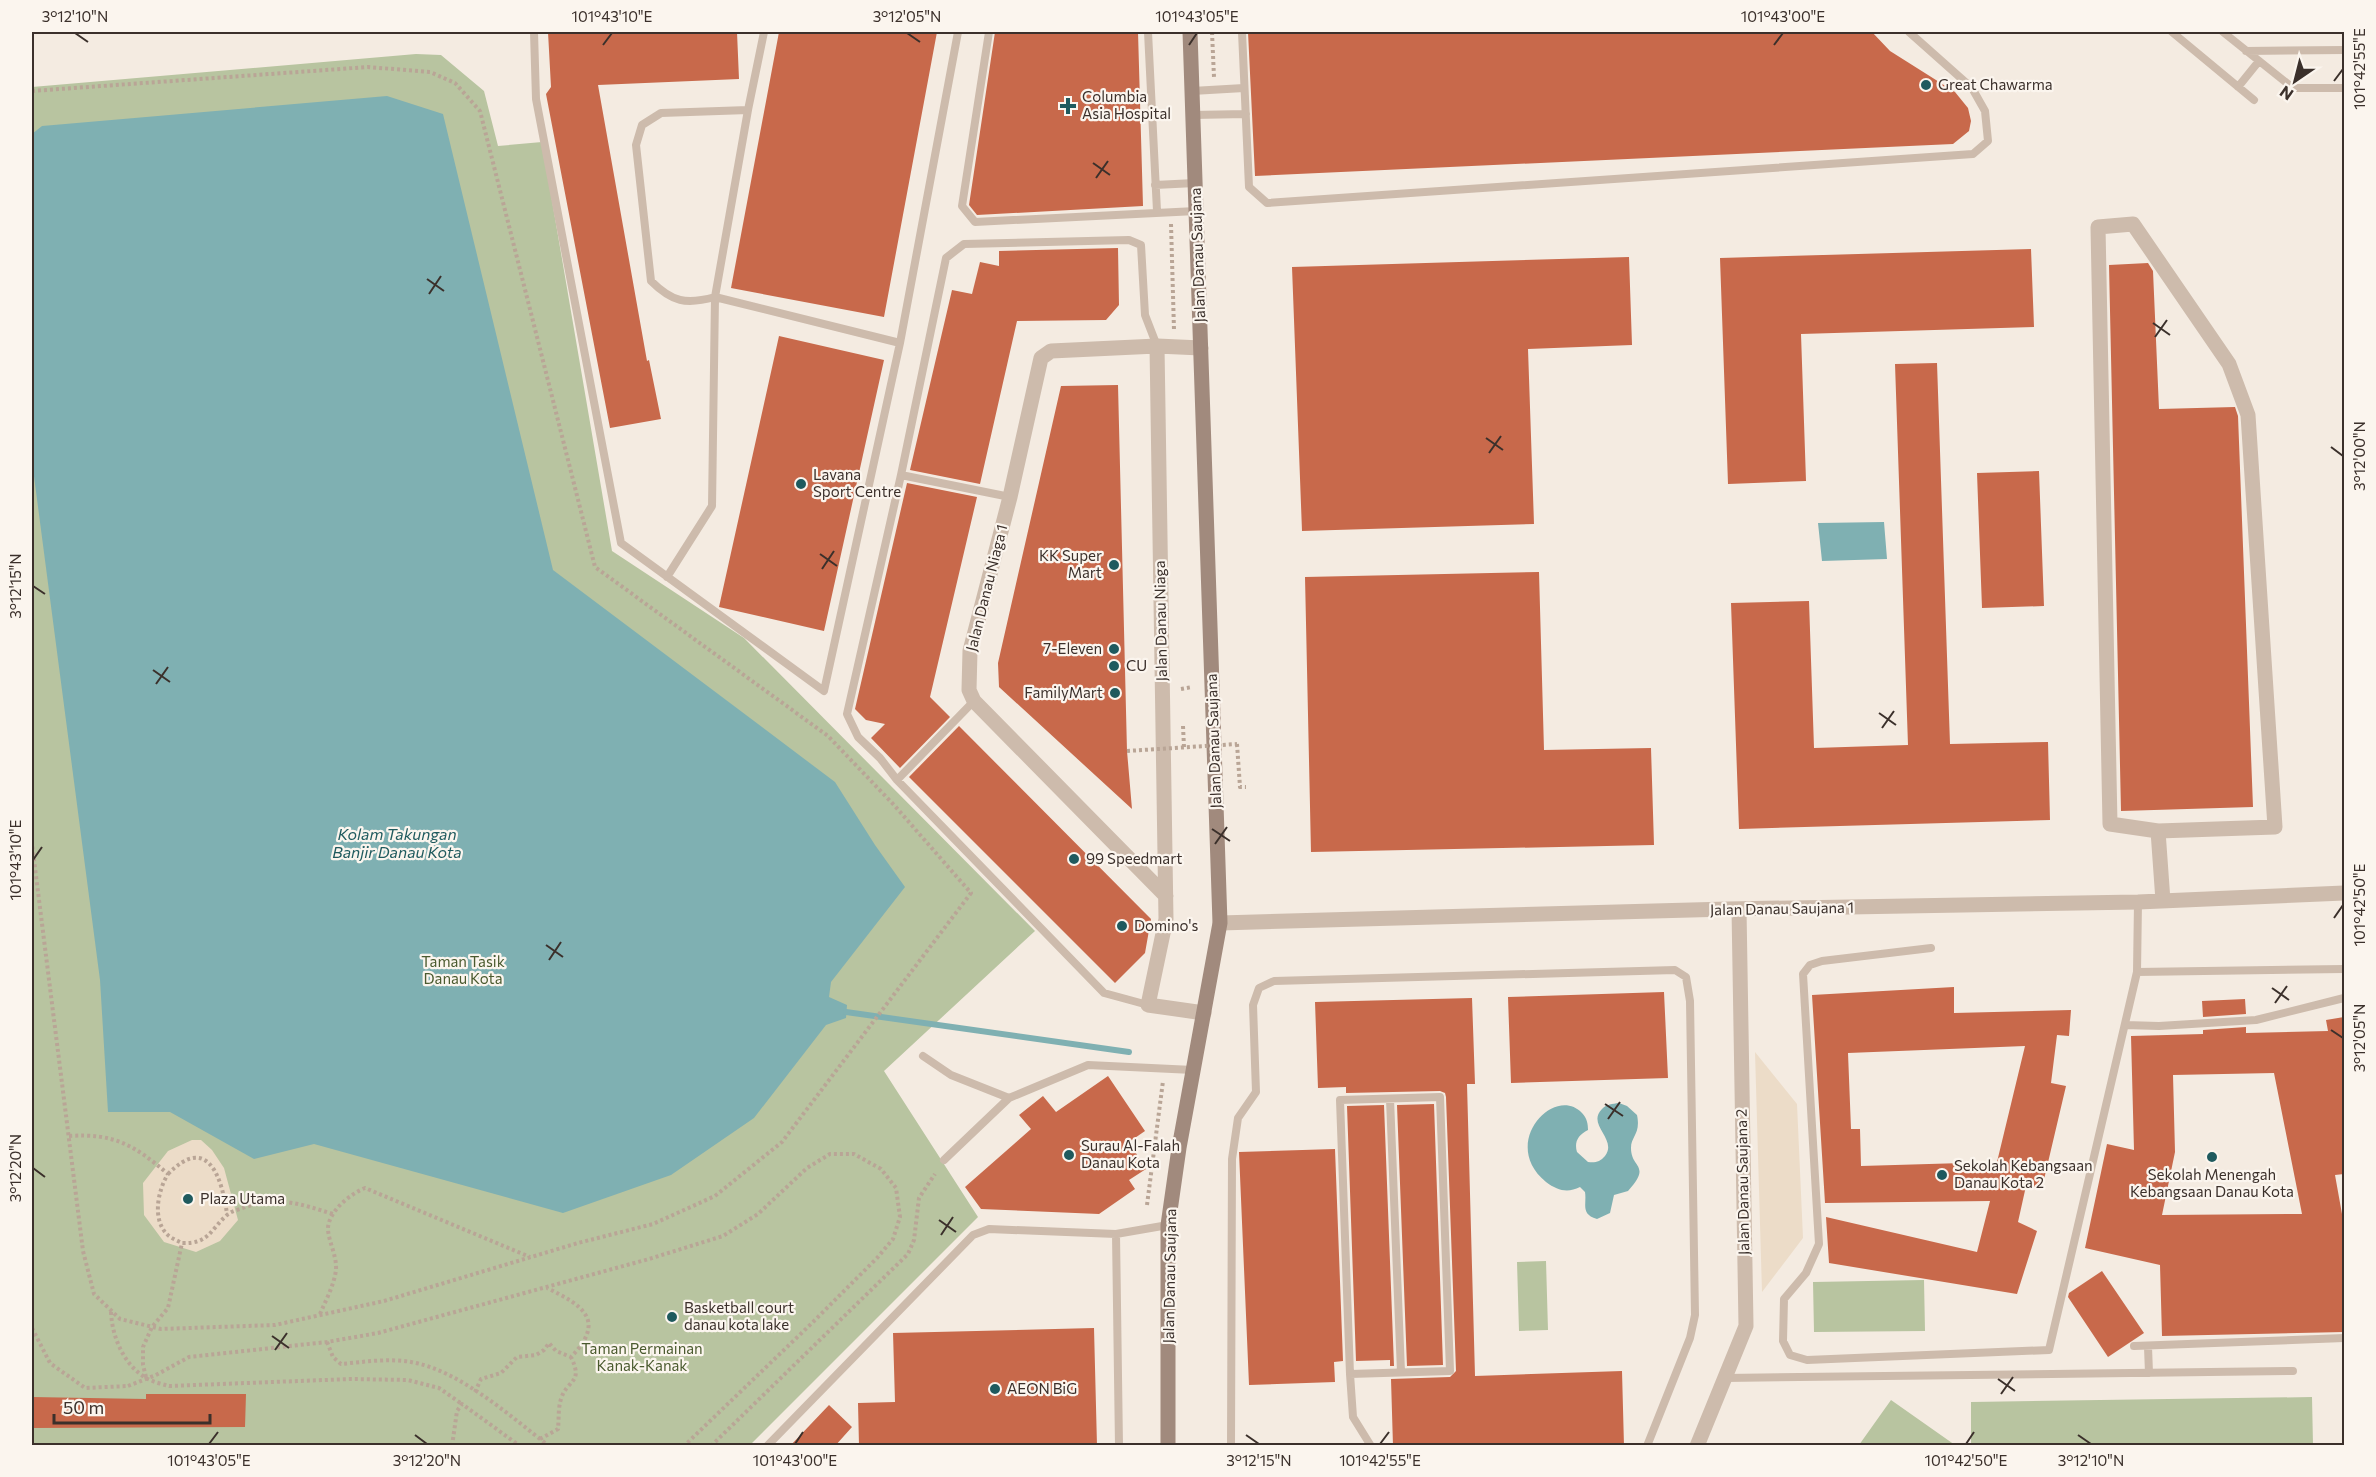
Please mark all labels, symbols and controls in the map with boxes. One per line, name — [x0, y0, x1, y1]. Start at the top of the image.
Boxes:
text: 3°12'10"N — [42, 7, 108, 25]
text: 101°43'10"E — [571, 7, 653, 25]
text: 3°12'05"N — [873, 7, 941, 25]
text: 101°43'05"E — [1155, 7, 1239, 25]
text: 101°43'00"E — [1741, 7, 1825, 25]
text: 101°42'55"E — [2350, 28, 2368, 110]
north arrow — [2265, 51, 2325, 111]
place label: Great Chawarma — [1938, 75, 2053, 93]
marker: Great Chawarma — [1919, 78, 1933, 92]
text: N — [2276, 82, 2296, 105]
place label: Columbia Asia Hospital — [1082, 87, 1171, 122]
marker: Columbia Asia Hospital — [1059, 97, 1077, 115]
street label: Jalan Danau Saujana — [1186, 187, 1208, 323]
text: 3°12'00"N — [2350, 421, 2368, 491]
place label: Lavana Sport Centre — [813, 465, 901, 500]
marker: Lavana Sport Centre — [794, 477, 808, 491]
street label: Jalan Danau Niaga 1 — [962, 522, 1010, 653]
place label: KK Super Mart — [1039, 546, 1102, 581]
text: 3°12'15"N — [6, 553, 24, 619]
marker: KK Super Mart — [1107, 558, 1121, 572]
street label: Jalan Danau Niaga — [1150, 560, 1170, 682]
place label: 7-Eleven — [1043, 639, 1102, 657]
marker: 7-Eleven — [1107, 642, 1121, 656]
place label: CU — [1126, 656, 1147, 674]
marker: CU — [1107, 659, 1121, 673]
street label: Jalan Danau Saujana — [1202, 673, 1224, 809]
place label: FamilyMart — [1024, 683, 1103, 701]
marker: FamilyMart — [1108, 686, 1122, 700]
text: 101°43'10"E — [6, 819, 24, 901]
water label: Kolam Takungan Banjir Danau Kota — [332, 824, 462, 861]
place label: 99 Speedmart — [1086, 849, 1182, 867]
marker: 99 Speedmart — [1067, 852, 1081, 866]
text: 101°42'50"E — [2350, 864, 2368, 946]
street label: Jalan Danau Saujana 1 — [1710, 898, 1854, 918]
place label: Domino's — [1134, 916, 1199, 934]
marker: Domino's — [1115, 919, 1129, 933]
park label: Taman Tasik Danau Kota — [421, 952, 505, 987]
text: 3°12'05"N — [2350, 1004, 2368, 1072]
street label: Jalan Danau Saujana 2 — [1732, 1109, 1752, 1255]
text: 3°12'20"N — [6, 1134, 24, 1202]
place label: Surau Al-Falah Danau Kota — [1081, 1136, 1180, 1171]
marker: Surau Al-Falah Danau Kota — [1062, 1148, 1076, 1162]
marker: Sekolah Menengah Kebangsaan Danau Kota — [2205, 1150, 2219, 1164]
place label: Sekolah Kebangsaan Danau Kota 2 — [1954, 1156, 2093, 1191]
place label: Sekolah Menengah Kebangsaan Danau Kota — [2130, 1165, 2294, 1200]
marker: Sekolah Kebangsaan Danau Kota 2 — [1935, 1168, 1949, 1182]
place label: Plaza Utama — [200, 1189, 285, 1207]
marker: Plaza Utama — [181, 1192, 195, 1206]
street label: Jalan Danau Saujana — [1159, 1208, 1179, 1344]
place label: Basketball court danau kota lake — [684, 1298, 794, 1333]
marker: Basketball court danau kota lake — [665, 1310, 679, 1324]
park label: Taman Permainan Kanak-Kanak — [581, 1339, 703, 1374]
place label: AEON BiG — [1007, 1379, 1077, 1397]
marker: AEON BiG — [988, 1382, 1002, 1396]
scale bar — [54, 1387, 210, 1425]
text: 50 m — [63, 1396, 104, 1418]
text: 101°43'05"E — [167, 1451, 251, 1469]
text: 3°12'20"N — [393, 1451, 461, 1469]
text: 101°43'00"E — [753, 1451, 837, 1469]
text: 3°12'15"N — [1226, 1451, 1292, 1469]
text: 101°42'55"E — [1339, 1451, 1421, 1469]
text: 101°42'50"E — [1925, 1451, 2007, 1469]
text: 3°12'10"N — [2058, 1451, 2124, 1469]

